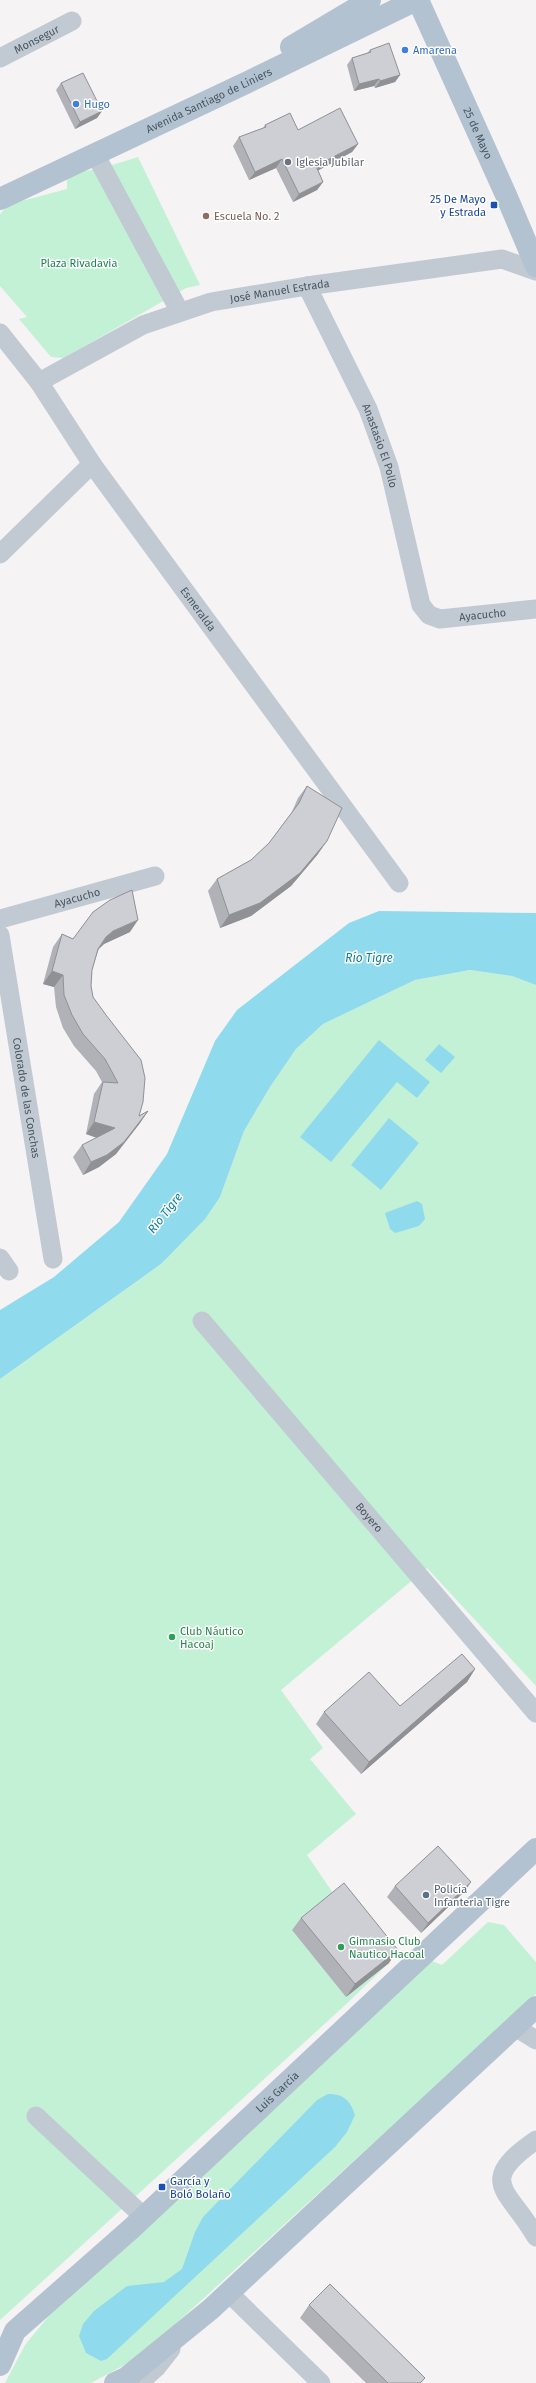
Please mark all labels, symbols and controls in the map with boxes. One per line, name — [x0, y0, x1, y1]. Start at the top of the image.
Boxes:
street label: Monsegur — [12, 22, 62, 56]
place label: Amarena — [413, 44, 457, 57]
marker: Amarena — [400, 45, 410, 55]
street label: Avenida Santiago de Liniers — [144, 65, 274, 136]
place label: Hugo — [84, 98, 110, 111]
marker: Hugo — [71, 99, 81, 109]
street label: 25 de Mayo — [461, 105, 495, 161]
place label: Iglesia Jubilar — [296, 156, 365, 169]
marker: Iglesia Jubilar — [283, 157, 293, 167]
place label: 25 De Mayo y Estrada — [430, 193, 486, 219]
marker: 25 De Mayo y Estrada — [489, 200, 499, 210]
place label: Escuela No. 2 — [214, 210, 279, 223]
marker: Escuela No. 2 — [201, 211, 211, 221]
park label: Plaza Rivadavia — [41, 257, 117, 270]
street label: José Manuel Estrada — [229, 276, 330, 305]
street label: Anastasio El Pollo — [360, 401, 400, 489]
street label: Esmeralda — [178, 584, 219, 634]
street label: Ayacucho — [458, 606, 507, 623]
street label: Ayacucho — [53, 885, 102, 910]
water label: Río Tigre — [345, 951, 393, 965]
street label: Colorado de las Conchas — [10, 1037, 43, 1159]
water label: Río Tigre — [145, 1190, 185, 1236]
street label: Boyero — [353, 1500, 386, 1535]
place label: Club Náutico Hacoaj — [180, 1625, 244, 1651]
marker: Club Náutico Hacoaj — [167, 1632, 177, 1642]
place label: Policía Infanteria Tigre — [434, 1883, 510, 1909]
marker: Policía Infanteria Tigre — [421, 1890, 431, 1900]
place label: Gimnasio Club Nautico Hacoal — [349, 1935, 424, 1961]
marker: Gimnasio Club Nautico Hacoal — [336, 1942, 346, 1952]
street label: Luis García — [253, 2069, 301, 2115]
place label: García y Boló Bolaño — [170, 2175, 231, 2201]
marker: García y Boló Bolaño — [157, 2182, 167, 2192]

